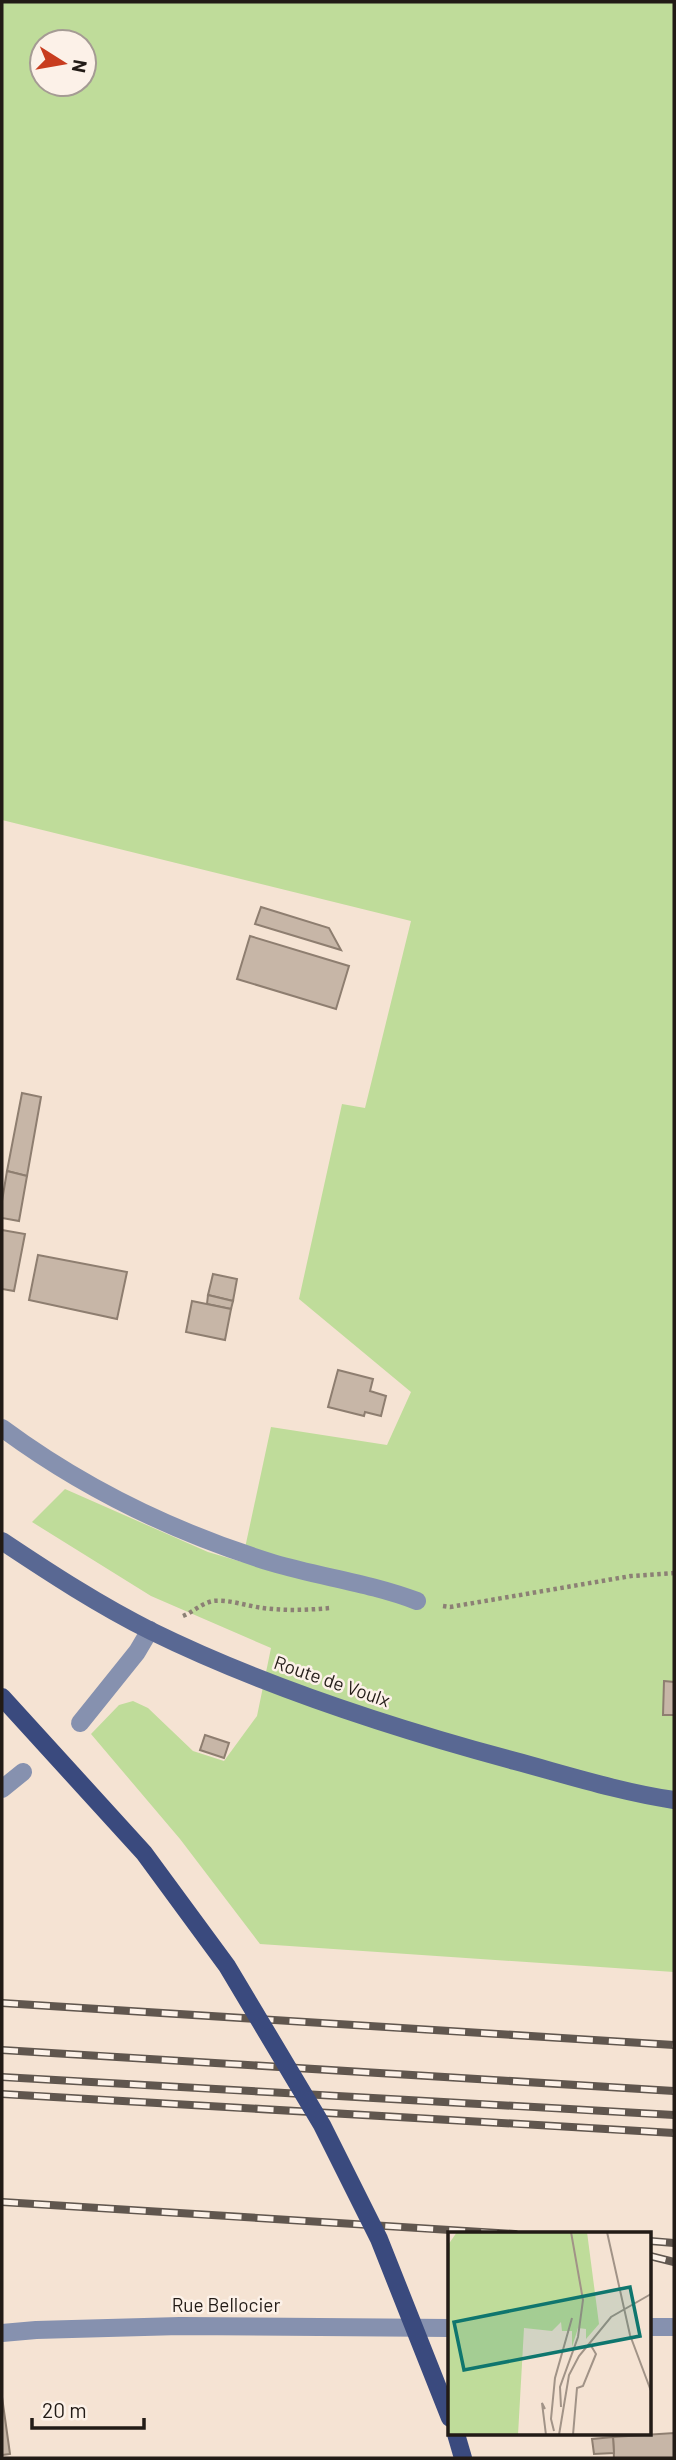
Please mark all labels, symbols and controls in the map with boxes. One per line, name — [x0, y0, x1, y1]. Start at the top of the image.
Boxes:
north arrow — [28, 28, 98, 98]
text: N — [68, 58, 93, 75]
street label: Route de Voulx — [271, 1650, 393, 1711]
inset map — [448, 2232, 652, 2436]
street label: Rue Bellocier — [172, 2293, 280, 2316]
scale bar — [32, 2386, 144, 2430]
text: 20 m — [42, 2397, 87, 2422]

